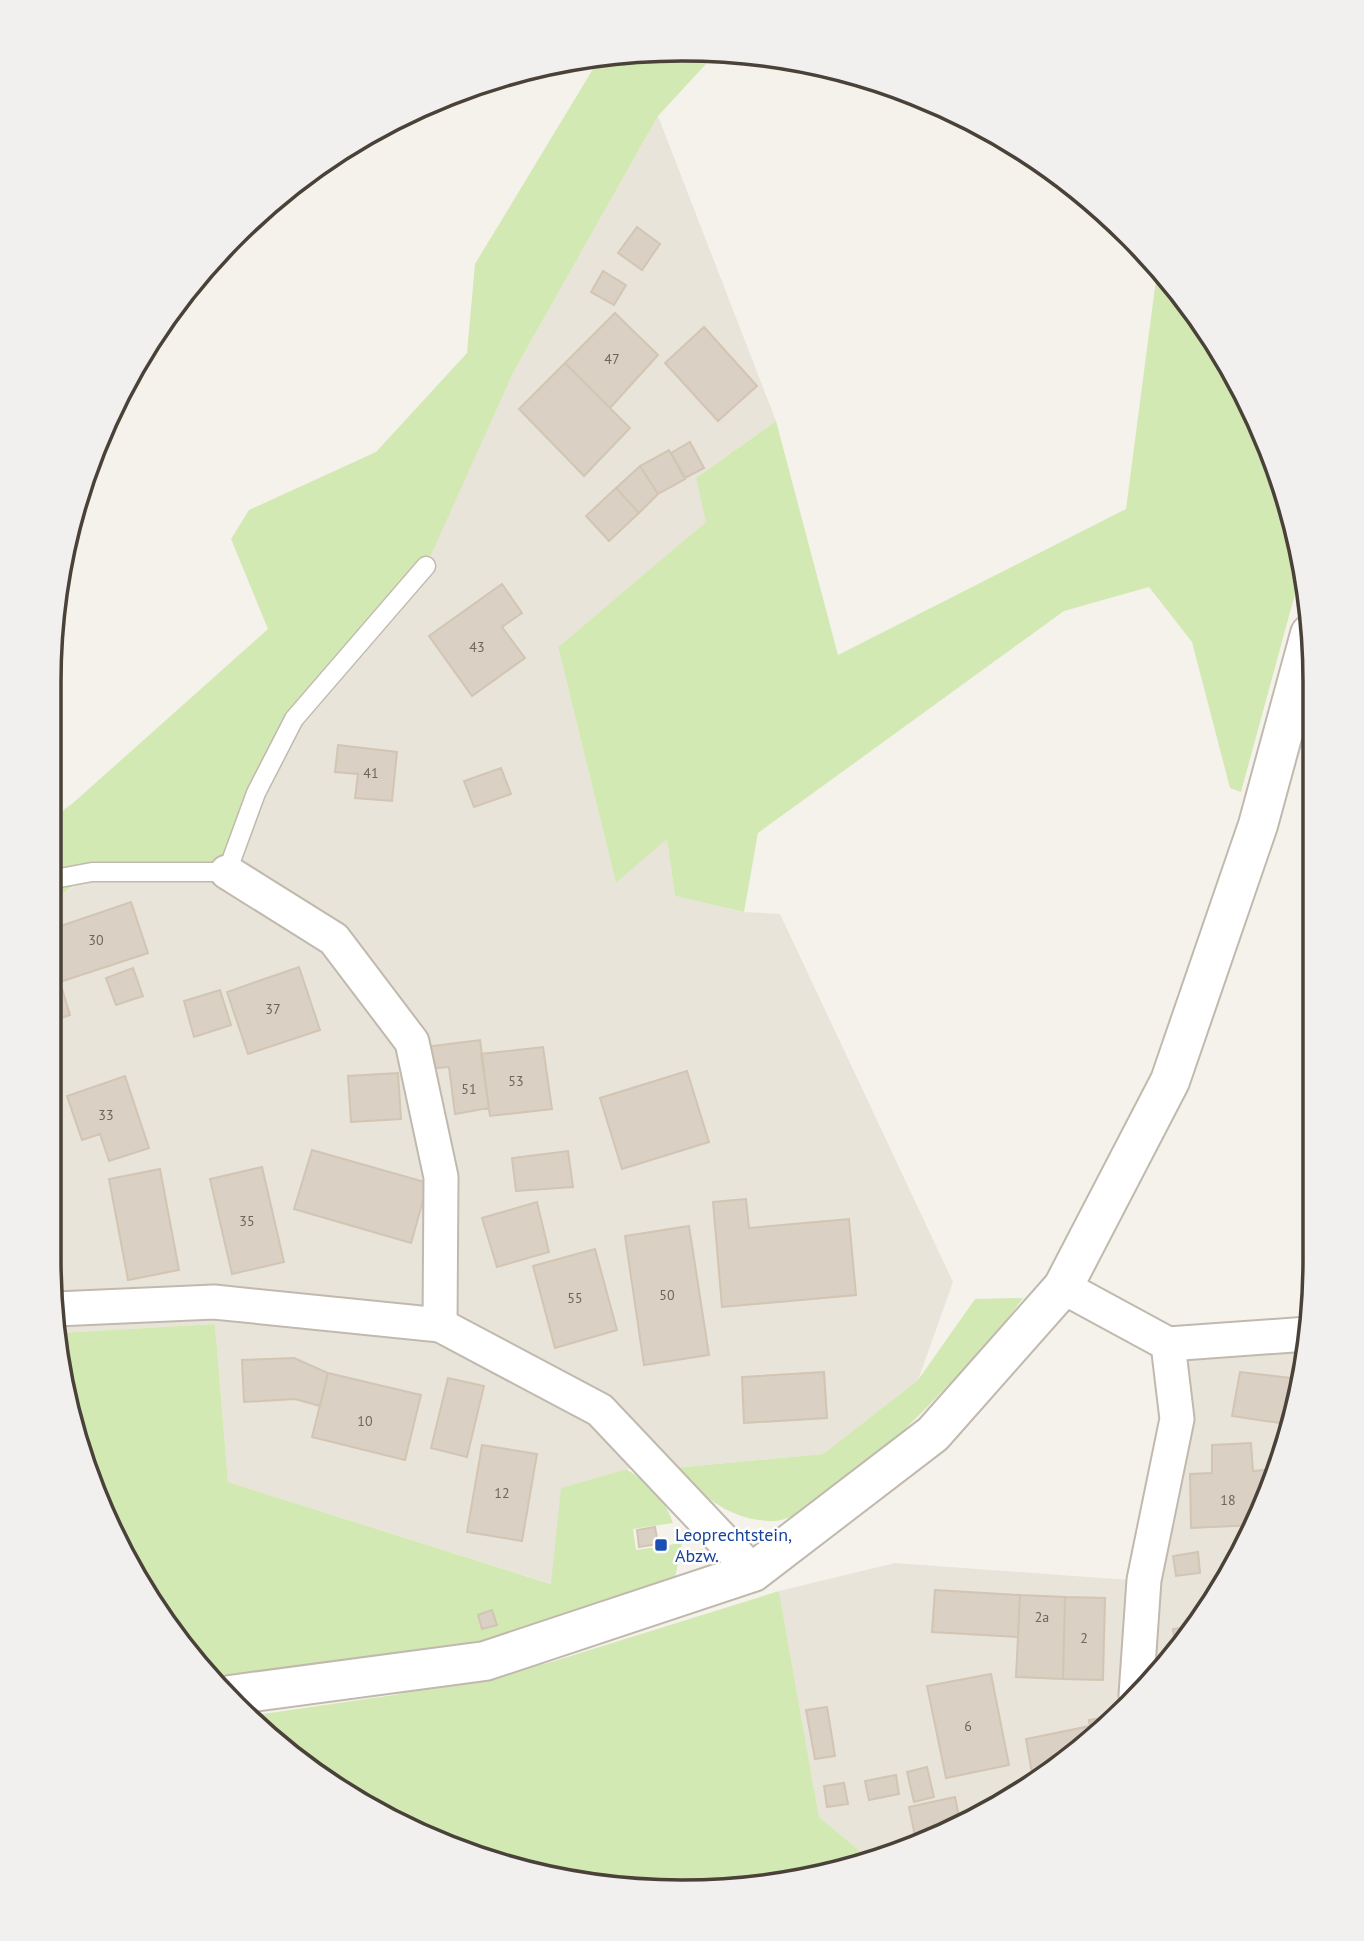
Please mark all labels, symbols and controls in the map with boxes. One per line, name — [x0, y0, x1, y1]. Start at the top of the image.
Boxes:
house number: 47 — [604, 350, 620, 368]
house number: 43 — [469, 638, 485, 656]
house number: 41 — [363, 764, 379, 782]
house number: 30 — [88, 931, 104, 949]
house number: 37 — [265, 1000, 281, 1018]
house number: 53 — [508, 1072, 524, 1090]
house number: 51 — [461, 1080, 477, 1098]
house number: 33 — [98, 1106, 114, 1124]
house number: 35 — [239, 1212, 255, 1230]
house number: 50 — [659, 1286, 675, 1304]
house number: 55 — [567, 1289, 583, 1307]
house number: 10 — [357, 1412, 373, 1430]
house number: 12 — [494, 1484, 510, 1502]
house number: 18 — [1220, 1491, 1236, 1509]
place label: Leoprechtstein, Abzw. — [675, 1523, 792, 1567]
marker: Leoprechtstein, Abzw. — [653, 1537, 669, 1553]
house number: 2a — [1035, 1608, 1049, 1626]
house number: 2 — [1080, 1629, 1088, 1647]
house number: 6 — [964, 1717, 972, 1735]

